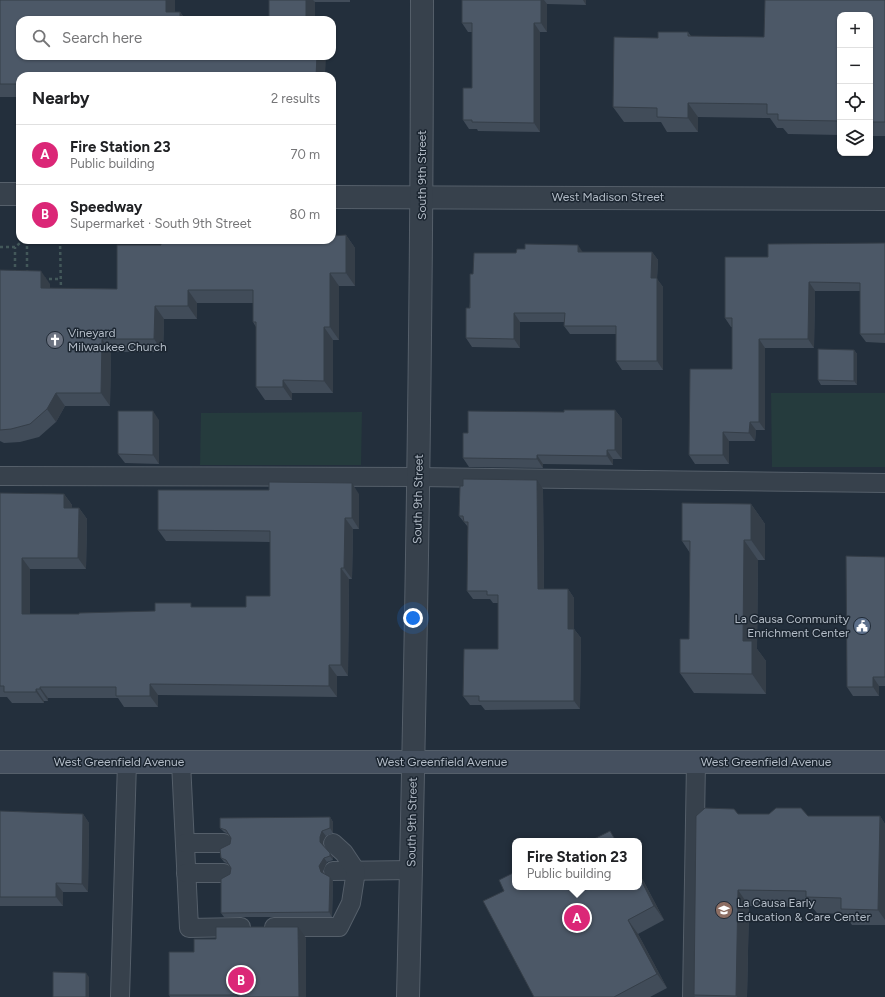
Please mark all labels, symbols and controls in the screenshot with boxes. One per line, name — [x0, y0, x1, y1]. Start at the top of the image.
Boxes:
map controls — [837, 12, 873, 156]
button: + — [837, 12, 873, 48]
search box — [16, 16, 336, 60]
icon: search — [30, 27, 52, 49]
text: Search here — [62, 29, 142, 47]
button: − — [837, 48, 873, 84]
button: locate — [837, 84, 873, 120]
text: Nearby — [32, 88, 90, 108]
text: 2 results — [271, 91, 320, 106]
button: layers — [837, 120, 873, 156]
street label: South 9th Street — [415, 130, 429, 220]
text: Fire Station 23 — [70, 138, 171, 156]
text: A — [40, 147, 50, 162]
text: 70 m — [290, 147, 320, 162]
text: Public building — [70, 156, 155, 171]
street label: West Madison Street — [552, 190, 665, 204]
text: Speedway — [70, 198, 142, 216]
text: B — [41, 207, 49, 222]
text: 80 m — [289, 207, 320, 222]
text: Supermarket · South 9th Street — [70, 216, 252, 231]
place label: Vineyard Milwaukee Church — [68, 326, 167, 354]
church icon: Vineyard Milwaukee Church — [45, 330, 65, 350]
street label: South 9th Street — [410, 454, 426, 544]
your location — [403, 608, 423, 628]
place label: La Causa Community Enrichment Center — [734, 612, 850, 640]
public building icon: La Causa Community Enrichment Center — [852, 616, 872, 636]
street label: West Greenfield Avenue — [54, 755, 185, 769]
street label: West Greenfield Avenue — [377, 755, 508, 769]
street label: West Greenfield Avenue — [701, 755, 832, 769]
street label: South 9th Street — [404, 777, 420, 867]
popup — [512, 838, 642, 890]
text: Fire Station 23 — [527, 848, 627, 866]
text: Public building — [527, 866, 611, 881]
place label: La Causa Early Education & Care Center — [737, 896, 870, 924]
school or university icon: La Causa Early Education & Care Center — [714, 900, 734, 920]
pin: A — [564, 903, 590, 933]
pin: B — [228, 965, 254, 995]

